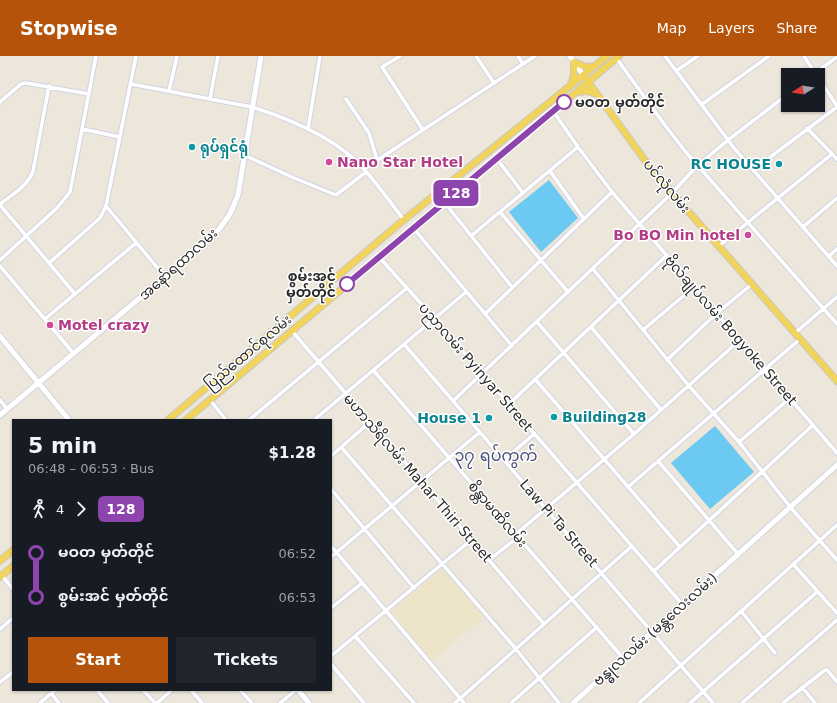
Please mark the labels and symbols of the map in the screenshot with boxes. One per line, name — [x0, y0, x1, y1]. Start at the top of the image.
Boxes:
north arrow — [781, 68, 825, 112]
place label: မဝတ မှတ်တိုင် — [575, 92, 665, 114]
marker: မဝတ မှတ်တိုင် — [556, 94, 572, 110]
place label: ရုပ်ရှင်ရုံ — [200, 137, 248, 159]
marker: ရုပ်ရှင်ရုံ — [187, 142, 197, 152]
place label: Nano Star Hotel — [337, 154, 463, 170]
street label: ပင်လုံလမ်း — [637, 155, 695, 218]
place label: RC HOUSE — [690, 156, 771, 172]
marker: Nano Star Hotel — [324, 157, 334, 167]
marker: RC HOUSE — [774, 159, 784, 169]
line badge: 128 — [433, 180, 479, 206]
street label: အနော်ရထာလမ်း — [134, 223, 223, 306]
place label: Bo BO Min hotel — [613, 227, 740, 243]
marker: Bo BO Min hotel — [743, 230, 753, 240]
street label: ဗိုလ်ချုပ်လမ်း Bogyoke Street — [659, 251, 802, 411]
place label: စွမ်းအင် မှတ်တိုင် — [286, 266, 336, 304]
marker: စွမ်းအင် မှတ်တိုင် — [339, 276, 355, 292]
street label: ပညာလမ်း Pyinyar Street — [413, 298, 538, 438]
street label: ပြည်ထောင်စုလမ်း — [200, 310, 297, 396]
place label: Motel crazy — [58, 317, 149, 333]
marker: Motel crazy — [45, 320, 55, 330]
street label: မဟာသီရိလမ်း Mahar Thiri Street — [337, 389, 497, 568]
place label: Building28 — [562, 409, 647, 425]
place label: House 1 — [417, 410, 481, 426]
marker: Building28 — [549, 412, 559, 422]
marker: House 1 — [484, 413, 494, 423]
district label: ၃၇ ရပ်ကွက် — [454, 444, 538, 469]
street label: Law Pi Ta Street — [517, 476, 602, 570]
street label: စိန္တာမဏိလမ်း — [462, 477, 532, 553]
street label: ဗန္ဓုလလမ်း (မန္တလေးလမ်း) — [589, 568, 723, 692]

